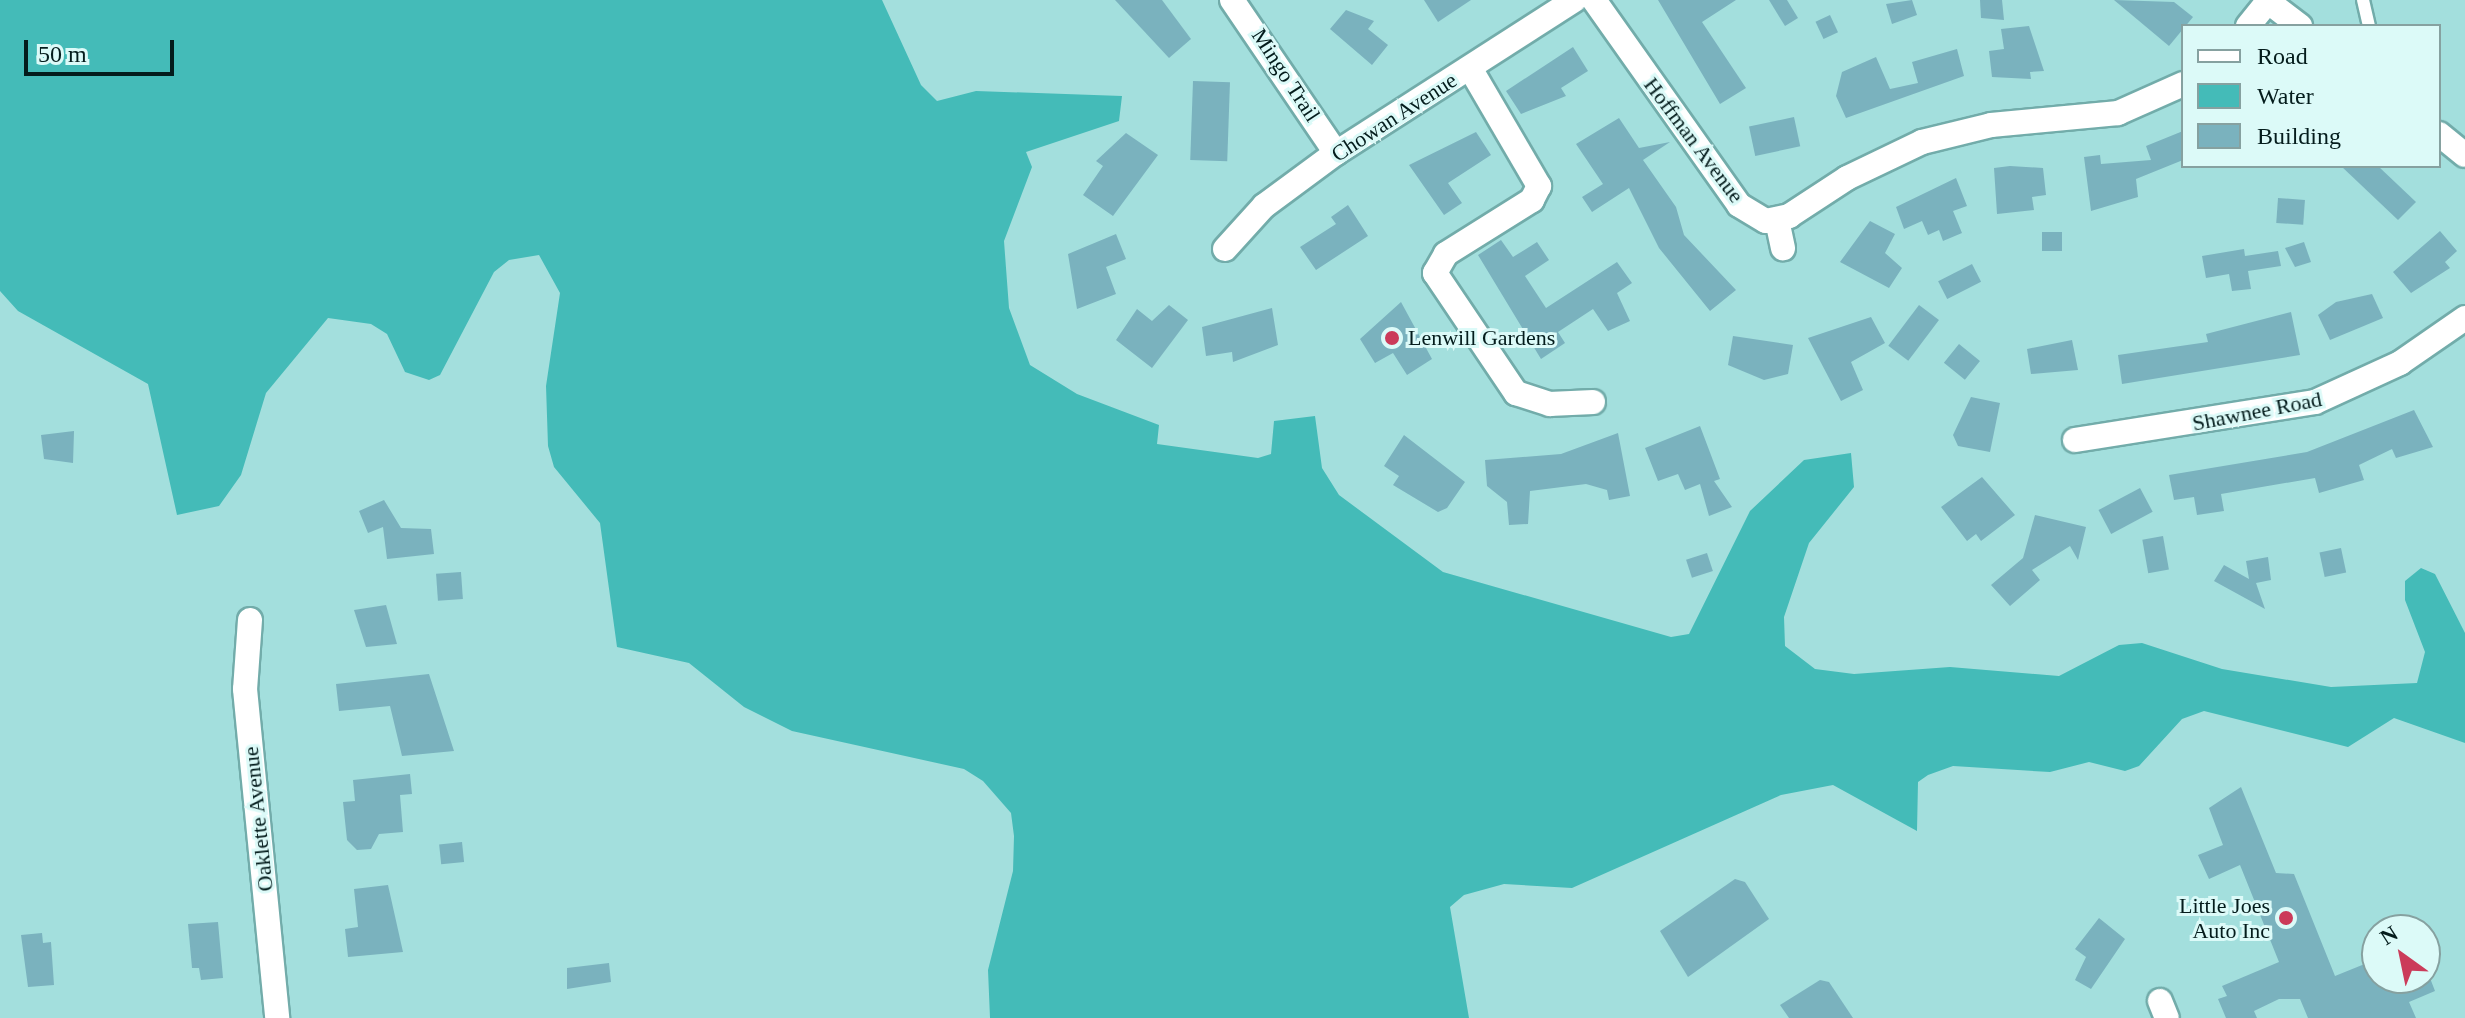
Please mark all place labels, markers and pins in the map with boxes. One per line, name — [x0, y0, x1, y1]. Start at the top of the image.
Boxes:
place label: Lenwill Gardens — [1408, 325, 1555, 351]
marker: Lenwill Gardens — [1383, 329, 1401, 347]
place label: Little Joes Auto Inc — [2179, 892, 2270, 944]
marker: Little Joes Auto Inc — [2277, 909, 2295, 927]

